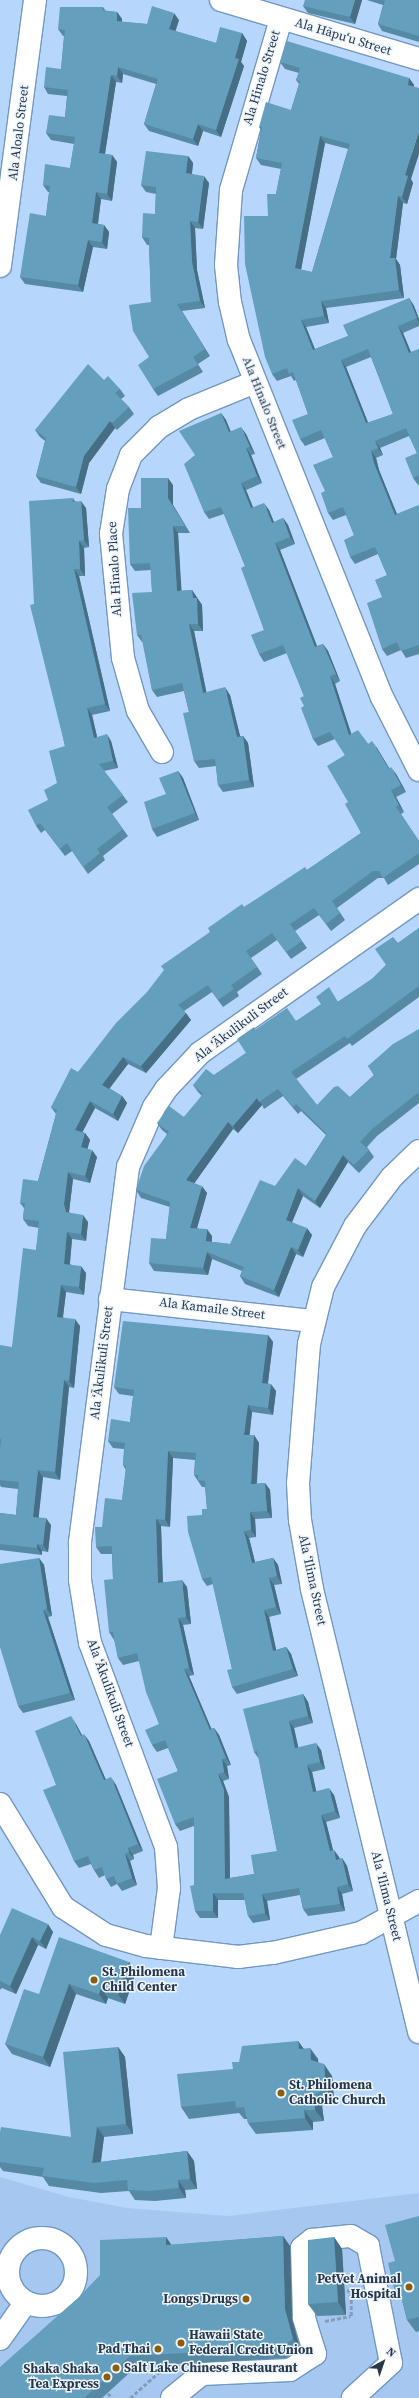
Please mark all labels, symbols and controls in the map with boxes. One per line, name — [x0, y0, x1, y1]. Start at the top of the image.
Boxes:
street label: Ala Hāpuʻu Street — [293, 15, 393, 59]
street label: Ala Hinalo Street — [240, 29, 284, 127]
street label: Ala Aloalo Street — [5, 84, 33, 182]
street label: Ala Hinalo Street — [238, 355, 290, 451]
street label: Ala Hinalo Place — [105, 521, 125, 617]
street label: Ala ʻĀkulikuli Street — [191, 985, 291, 1065]
street label: Ala Kamaile Street — [158, 1295, 266, 1323]
street label: Ala ʻĀkulikuli Street — [87, 1306, 117, 1420]
street label: Ala ʻIlima Street — [295, 1533, 329, 1627]
street label: Ala ʻĀkulikuli Street — [83, 1637, 137, 1749]
street label: Ala ʻIlima Street — [367, 1849, 405, 1943]
place label: St. Philomena Child Center — [102, 1965, 185, 1996]
marker: St. Philomena Child Center — [89, 1975, 99, 1985]
place label: St. Philomena Catholic Church — [289, 2078, 386, 2109]
marker: St. Philomena Catholic Church — [276, 2088, 286, 2098]
place label: PetVet Animal Hospital — [317, 2272, 401, 2303]
marker: PetVet Animal Hospital — [404, 2282, 414, 2292]
place label: Longs Drugs — [163, 2291, 238, 2307]
marker: Longs Drugs — [241, 2294, 251, 2304]
place label: Hawaii State Federal Credit Union — [189, 2328, 313, 2359]
marker: Hawaii State Federal Credit Union — [176, 2338, 186, 2348]
place label: Pad Thai — [98, 2341, 150, 2357]
north arrow — [363, 2342, 403, 2382]
marker: Pad Thai — [153, 2344, 163, 2354]
text: N — [383, 2344, 399, 2361]
place label: Salt Lake Chinese Restaurant — [124, 2360, 297, 2376]
place label: Shaka Shaka Tea Express — [23, 2362, 99, 2393]
marker: Salt Lake Chinese Restaurant — [111, 2363, 121, 2373]
marker: Shaka Shaka Tea Express — [102, 2372, 112, 2382]

